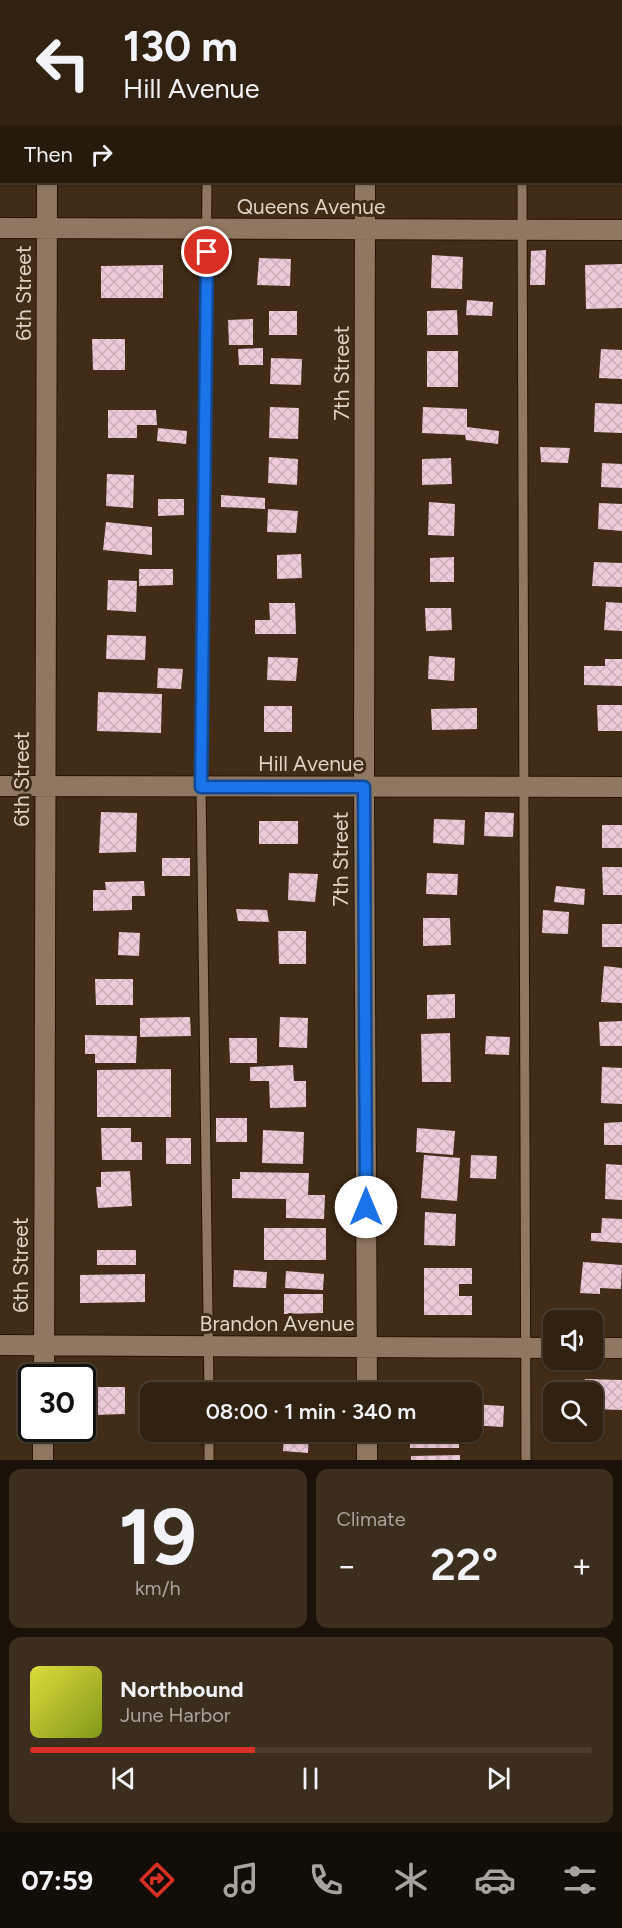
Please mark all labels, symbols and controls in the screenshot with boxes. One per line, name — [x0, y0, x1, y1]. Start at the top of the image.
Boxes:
text: 130 m — [123, 21, 238, 72]
icon: left — [24, 24, 102, 102]
text: Hill Avenue — [123, 72, 259, 105]
icon: right — [85, 138, 118, 171]
text: Then — [24, 141, 73, 168]
street label: Queens Avenue — [237, 194, 385, 219]
pin — [181, 226, 232, 277]
icon: arrive — [190, 235, 223, 268]
street label: 6th Street — [11, 245, 36, 341]
street label: 7th Street — [329, 325, 354, 420]
street label: 6th Street — [9, 731, 34, 827]
street label: Hill Avenue — [258, 751, 364, 776]
street label: 7th Street — [328, 811, 353, 906]
position arrow — [334, 1175, 398, 1239]
street label: 6th Street — [8, 1217, 33, 1313]
map controls — [543, 1310, 603, 1442]
button: sound — [543, 1310, 603, 1370]
street label: Brandon Avenue — [200, 1311, 354, 1336]
speed limit sign: 30 — [18, 1364, 96, 1442]
button: search — [543, 1382, 603, 1442]
text: 08:00 · 1 min · 340 m — [206, 1398, 416, 1425]
text: 19 — [119, 1490, 197, 1584]
text: Climate — [337, 1507, 406, 1531]
text: 22° — [430, 1537, 498, 1591]
text: − — [337, 1546, 357, 1585]
text: + — [571, 1546, 592, 1585]
text: km/h — [135, 1576, 181, 1600]
text: Northbound — [120, 1676, 244, 1703]
text: June Harbor — [120, 1703, 231, 1727]
icon: previous — [107, 1762, 140, 1795]
icon: pause — [294, 1762, 327, 1795]
icon: next — [482, 1762, 515, 1795]
icon: directions — [136, 1859, 178, 1901]
icon: music — [220, 1859, 262, 1901]
icon: phone — [305, 1859, 347, 1901]
icon: climate — [390, 1859, 432, 1901]
icon: car — [474, 1859, 516, 1901]
icon: filters — [559, 1859, 601, 1901]
text: 07:59 — [21, 1864, 93, 1897]

